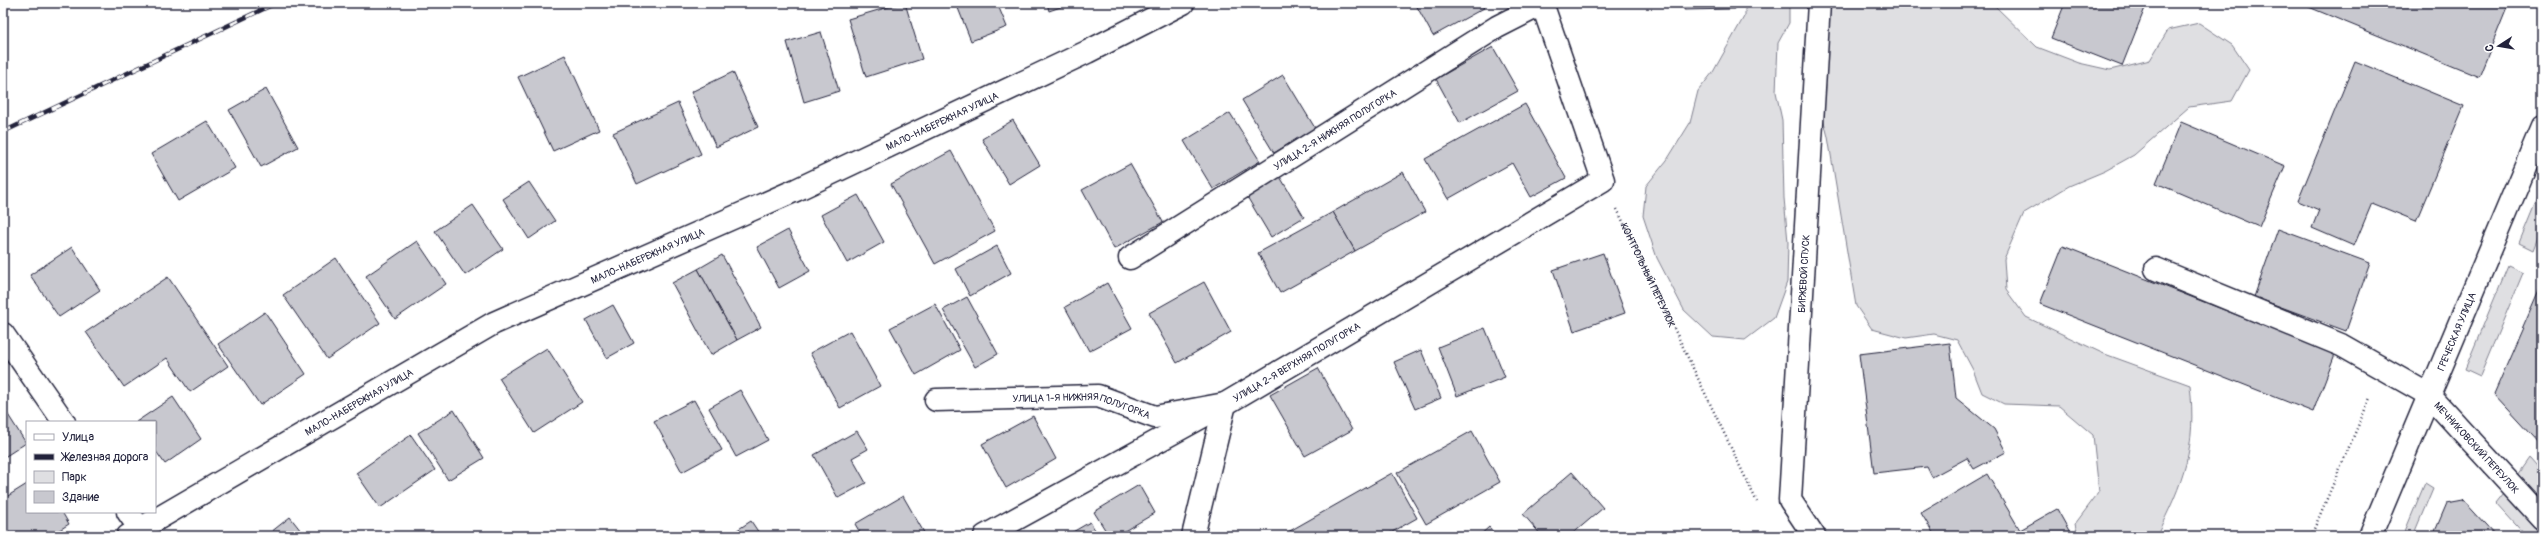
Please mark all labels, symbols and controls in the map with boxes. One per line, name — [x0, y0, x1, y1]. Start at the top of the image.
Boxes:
north arrow — [2479, 26, 2519, 66]
text: С — [2483, 43, 2497, 53]
street label: УЛИЦА 2-Я НИЖНЯЯ ПОЛУГОРКА — [1272, 87, 1399, 173]
street label: МАЛО-НАБЕРЕЖНАЯ УЛИЦА — [884, 90, 1001, 153]
street label: КОНТРОЛЬНЫЙ ПЕРЕУЛОК — [1617, 221, 1678, 330]
street label: МАЛО-НАБЕРЕЖНАЯ УЛИЦА — [589, 226, 707, 287]
street label: БИРЖЕВОЙ СПУСК — [1796, 234, 1812, 313]
street label: ГРЕЧЕСКАЯ УЛИЦА — [2435, 290, 2479, 373]
street label: УЛИЦА 2-Я ВЕРХНЯЯ ПОЛУГОРКА — [1231, 320, 1363, 405]
street label: МАЛО-НАБЕРЕЖНАЯ УЛИЦА — [303, 366, 416, 439]
street label: УЛИЦА 1-Я НИЖНЯЯ ПОЛУГОРКА — [1012, 391, 1152, 422]
street label: МЕЧНИКОВСКИЙ ПЕРЕУЛОК — [2431, 400, 2522, 496]
legend — [26, 421, 156, 513]
text: Улица — [62, 430, 94, 445]
text: Железная дорога — [60, 450, 149, 465]
text: Парк — [62, 470, 87, 485]
text: Здание — [62, 490, 99, 505]

